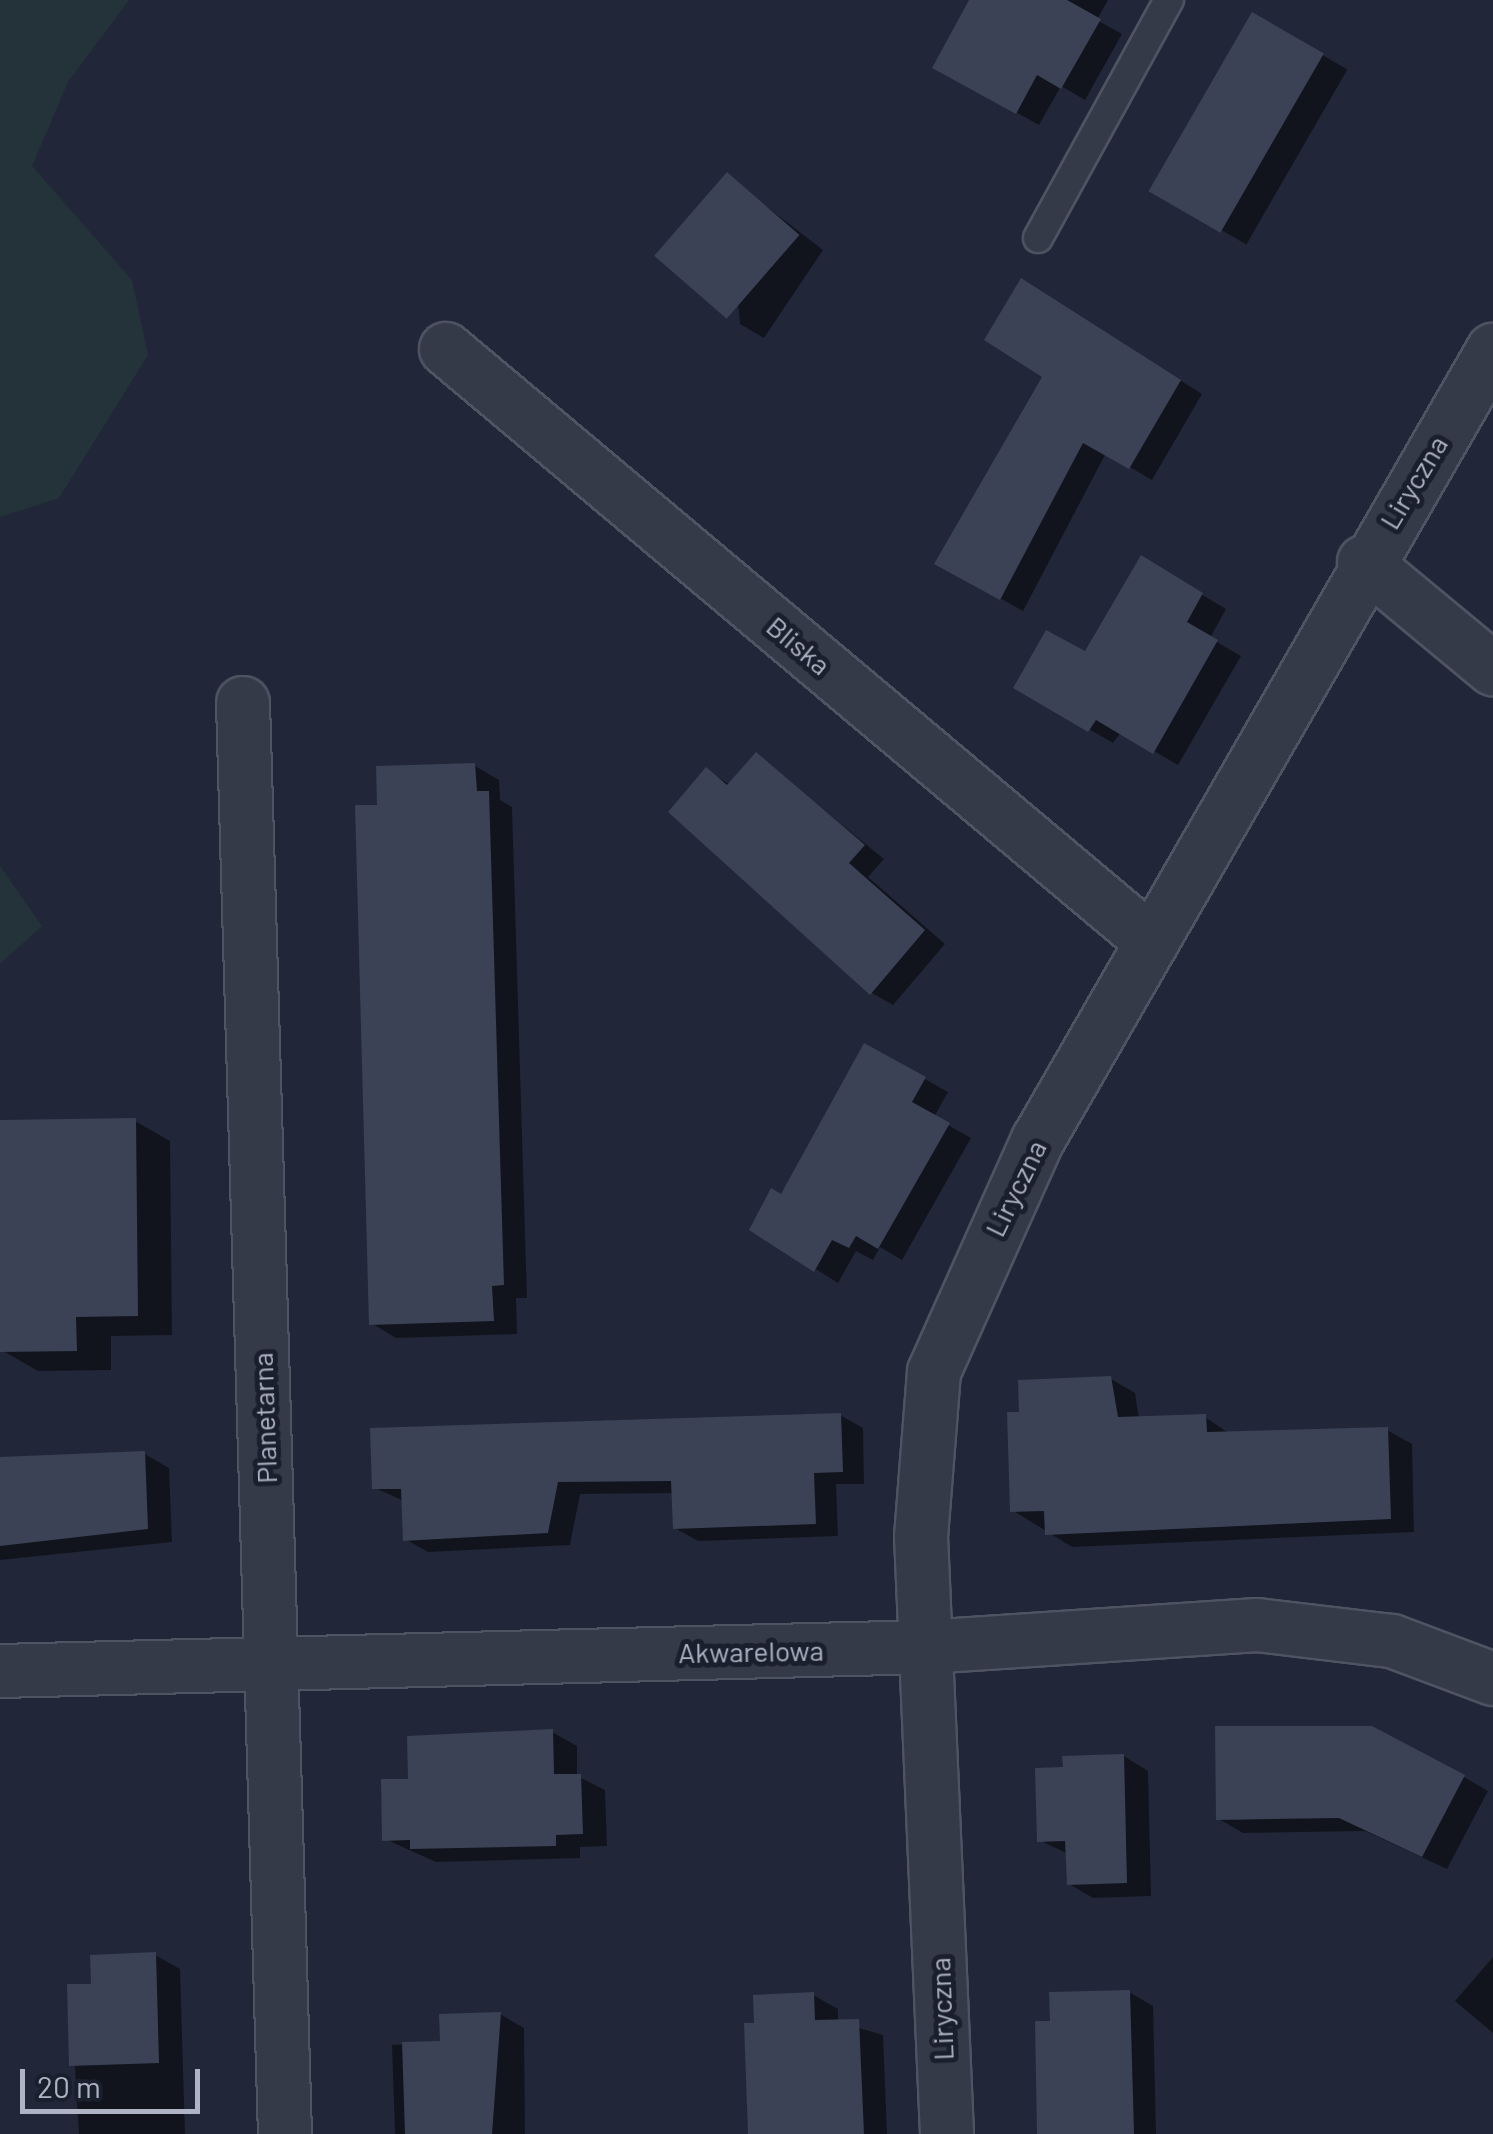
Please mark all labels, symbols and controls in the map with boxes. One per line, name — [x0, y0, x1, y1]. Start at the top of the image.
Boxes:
street label: Liryczna — [1372, 429, 1454, 535]
street label: Bliska — [760, 609, 838, 681]
street label: Liryczna — [977, 1134, 1053, 1242]
street label: Planetarna — [245, 1352, 283, 1484]
street label: Akwarelowa — [678, 1633, 824, 1669]
street label: Liryczna — [922, 1957, 960, 2061]
scale bar — [25, 2049, 205, 2111]
text: 20 m — [37, 2068, 101, 2104]

